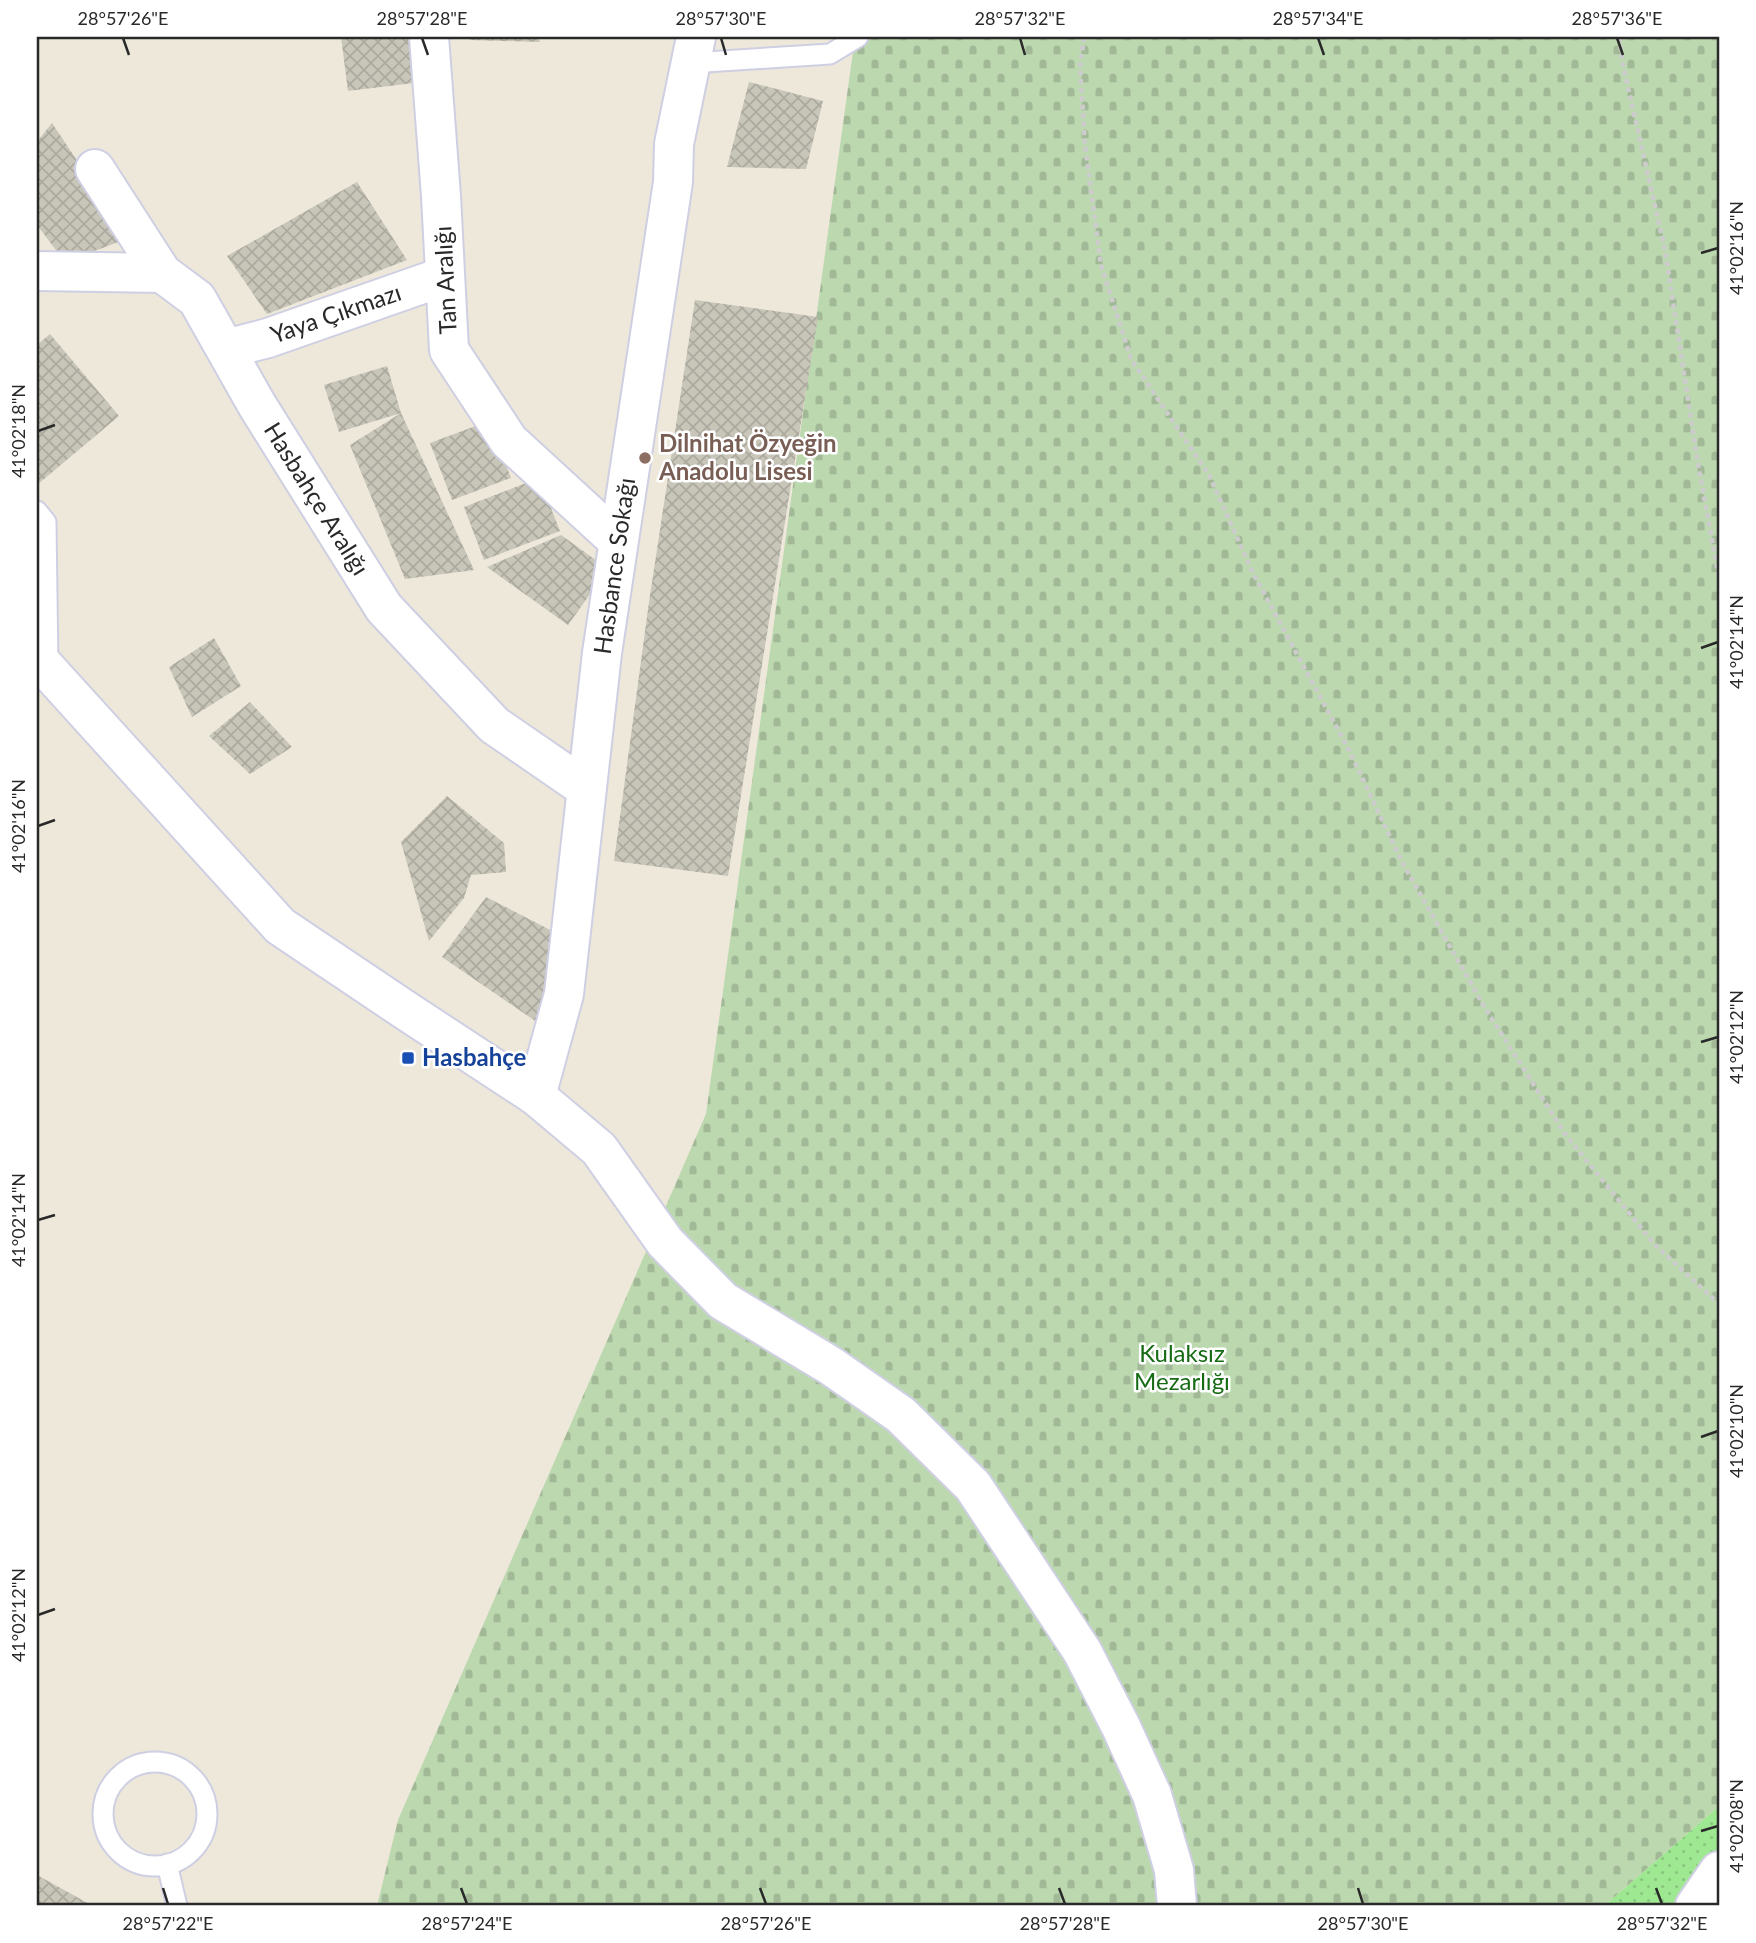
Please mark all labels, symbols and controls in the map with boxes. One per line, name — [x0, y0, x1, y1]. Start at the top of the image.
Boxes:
text: 28°57'26"E — [78, 7, 168, 29]
text: 28°57'28"E — [377, 7, 467, 29]
text: 28°57'30"E — [676, 7, 766, 29]
text: 28°57'32"E — [975, 7, 1065, 29]
text: 28°57'34"E — [1273, 7, 1363, 29]
text: 28°57'36"E — [1572, 7, 1662, 29]
text: 41°02'16"N — [1725, 201, 1747, 295]
street label: Tan Aralığı — [427, 225, 462, 335]
street label: Yaya Çıkmazı — [266, 277, 405, 348]
text: 41°02'18"N — [7, 384, 29, 478]
street label: Hasbahçe Aralığı — [259, 416, 376, 580]
place label: Dilnihat Özyeğin Anadolu Lisesi — [658, 428, 837, 485]
marker: Dilnihat Özyeğin Anadolu Lisesi — [637, 450, 653, 466]
street label: Hasbance Sokağı — [587, 476, 640, 656]
text: 41°02'14"N — [1725, 595, 1747, 689]
text: 41°02'16"N — [7, 779, 29, 873]
text: 41°02'12"N — [1725, 990, 1747, 1084]
place label: Hasbahçe — [422, 1042, 527, 1071]
marker: Hasbahçe — [400, 1050, 416, 1066]
text: 41°02'14"N — [7, 1173, 29, 1267]
park label: Kulaksız Mezarlığı — [1134, 1338, 1230, 1395]
text: 41°02'10"N — [1725, 1384, 1747, 1478]
text: 41°02'12"N — [7, 1568, 29, 1662]
text: 41°02'08"N — [1725, 1779, 1747, 1873]
text: 28°57'22"E — [123, 1912, 213, 1934]
text: 28°57'24"E — [422, 1912, 512, 1934]
text: 28°57'26"E — [721, 1912, 811, 1934]
text: 28°57'28"E — [1020, 1912, 1110, 1934]
text: 28°57'30"E — [1318, 1912, 1408, 1934]
text: 28°57'32"E — [1617, 1912, 1707, 1934]

